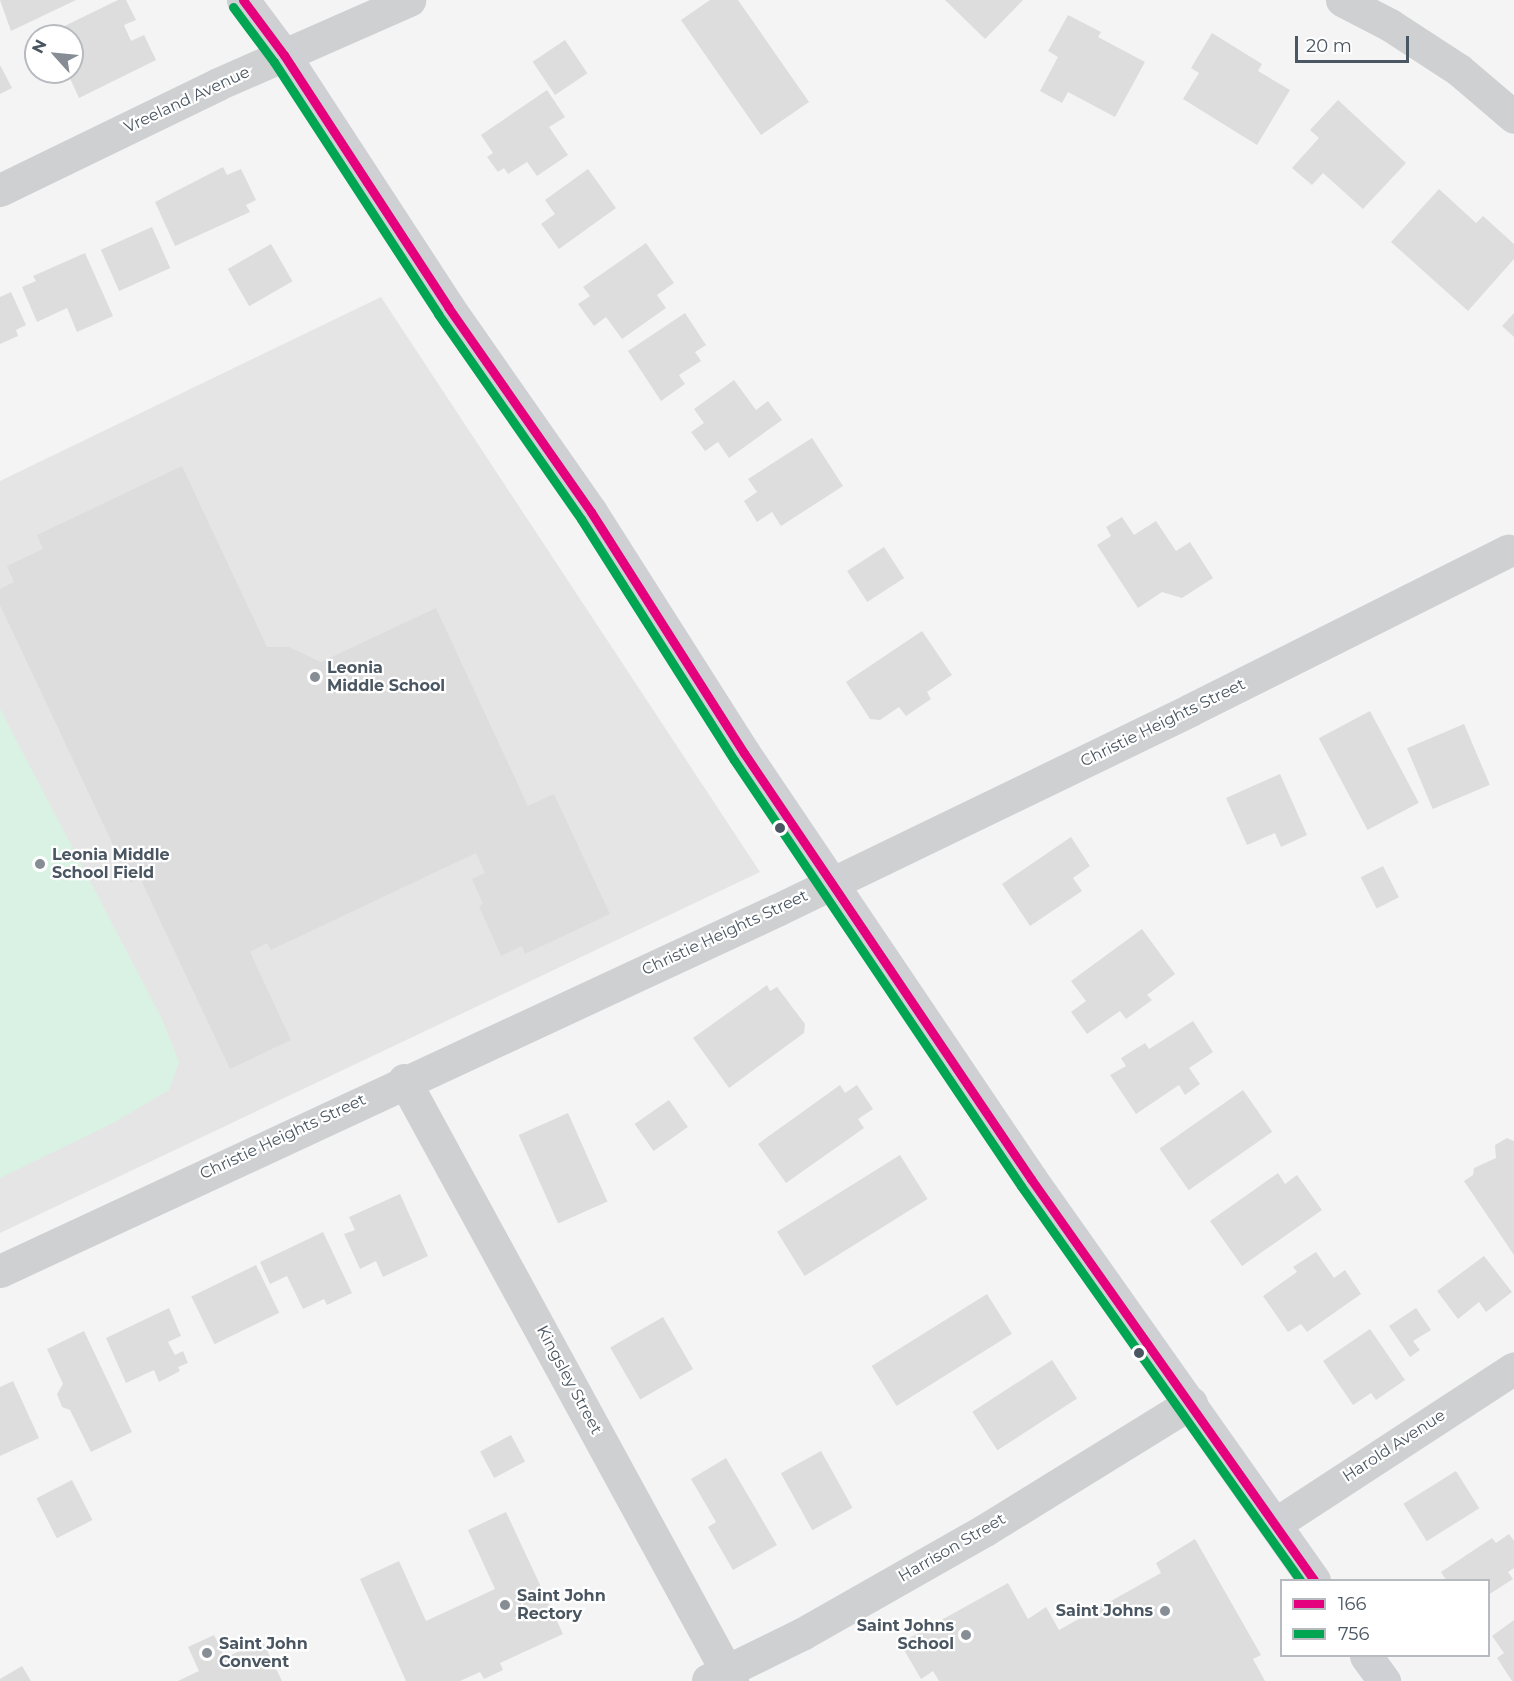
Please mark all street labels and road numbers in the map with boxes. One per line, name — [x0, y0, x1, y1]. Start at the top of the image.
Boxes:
street label: Vreeland Avenue — [121, 63, 253, 137]
street label: Christie Heights Street — [1078, 675, 1248, 771]
street label: Christie Heights Street — [639, 886, 811, 980]
street label: Christie Heights Street — [197, 1090, 369, 1184]
street label: Kingsley Street — [532, 1322, 606, 1438]
street label: Harold Avenue — [1339, 1406, 1449, 1486]
street label: Harrison Street — [895, 1510, 1009, 1586]

